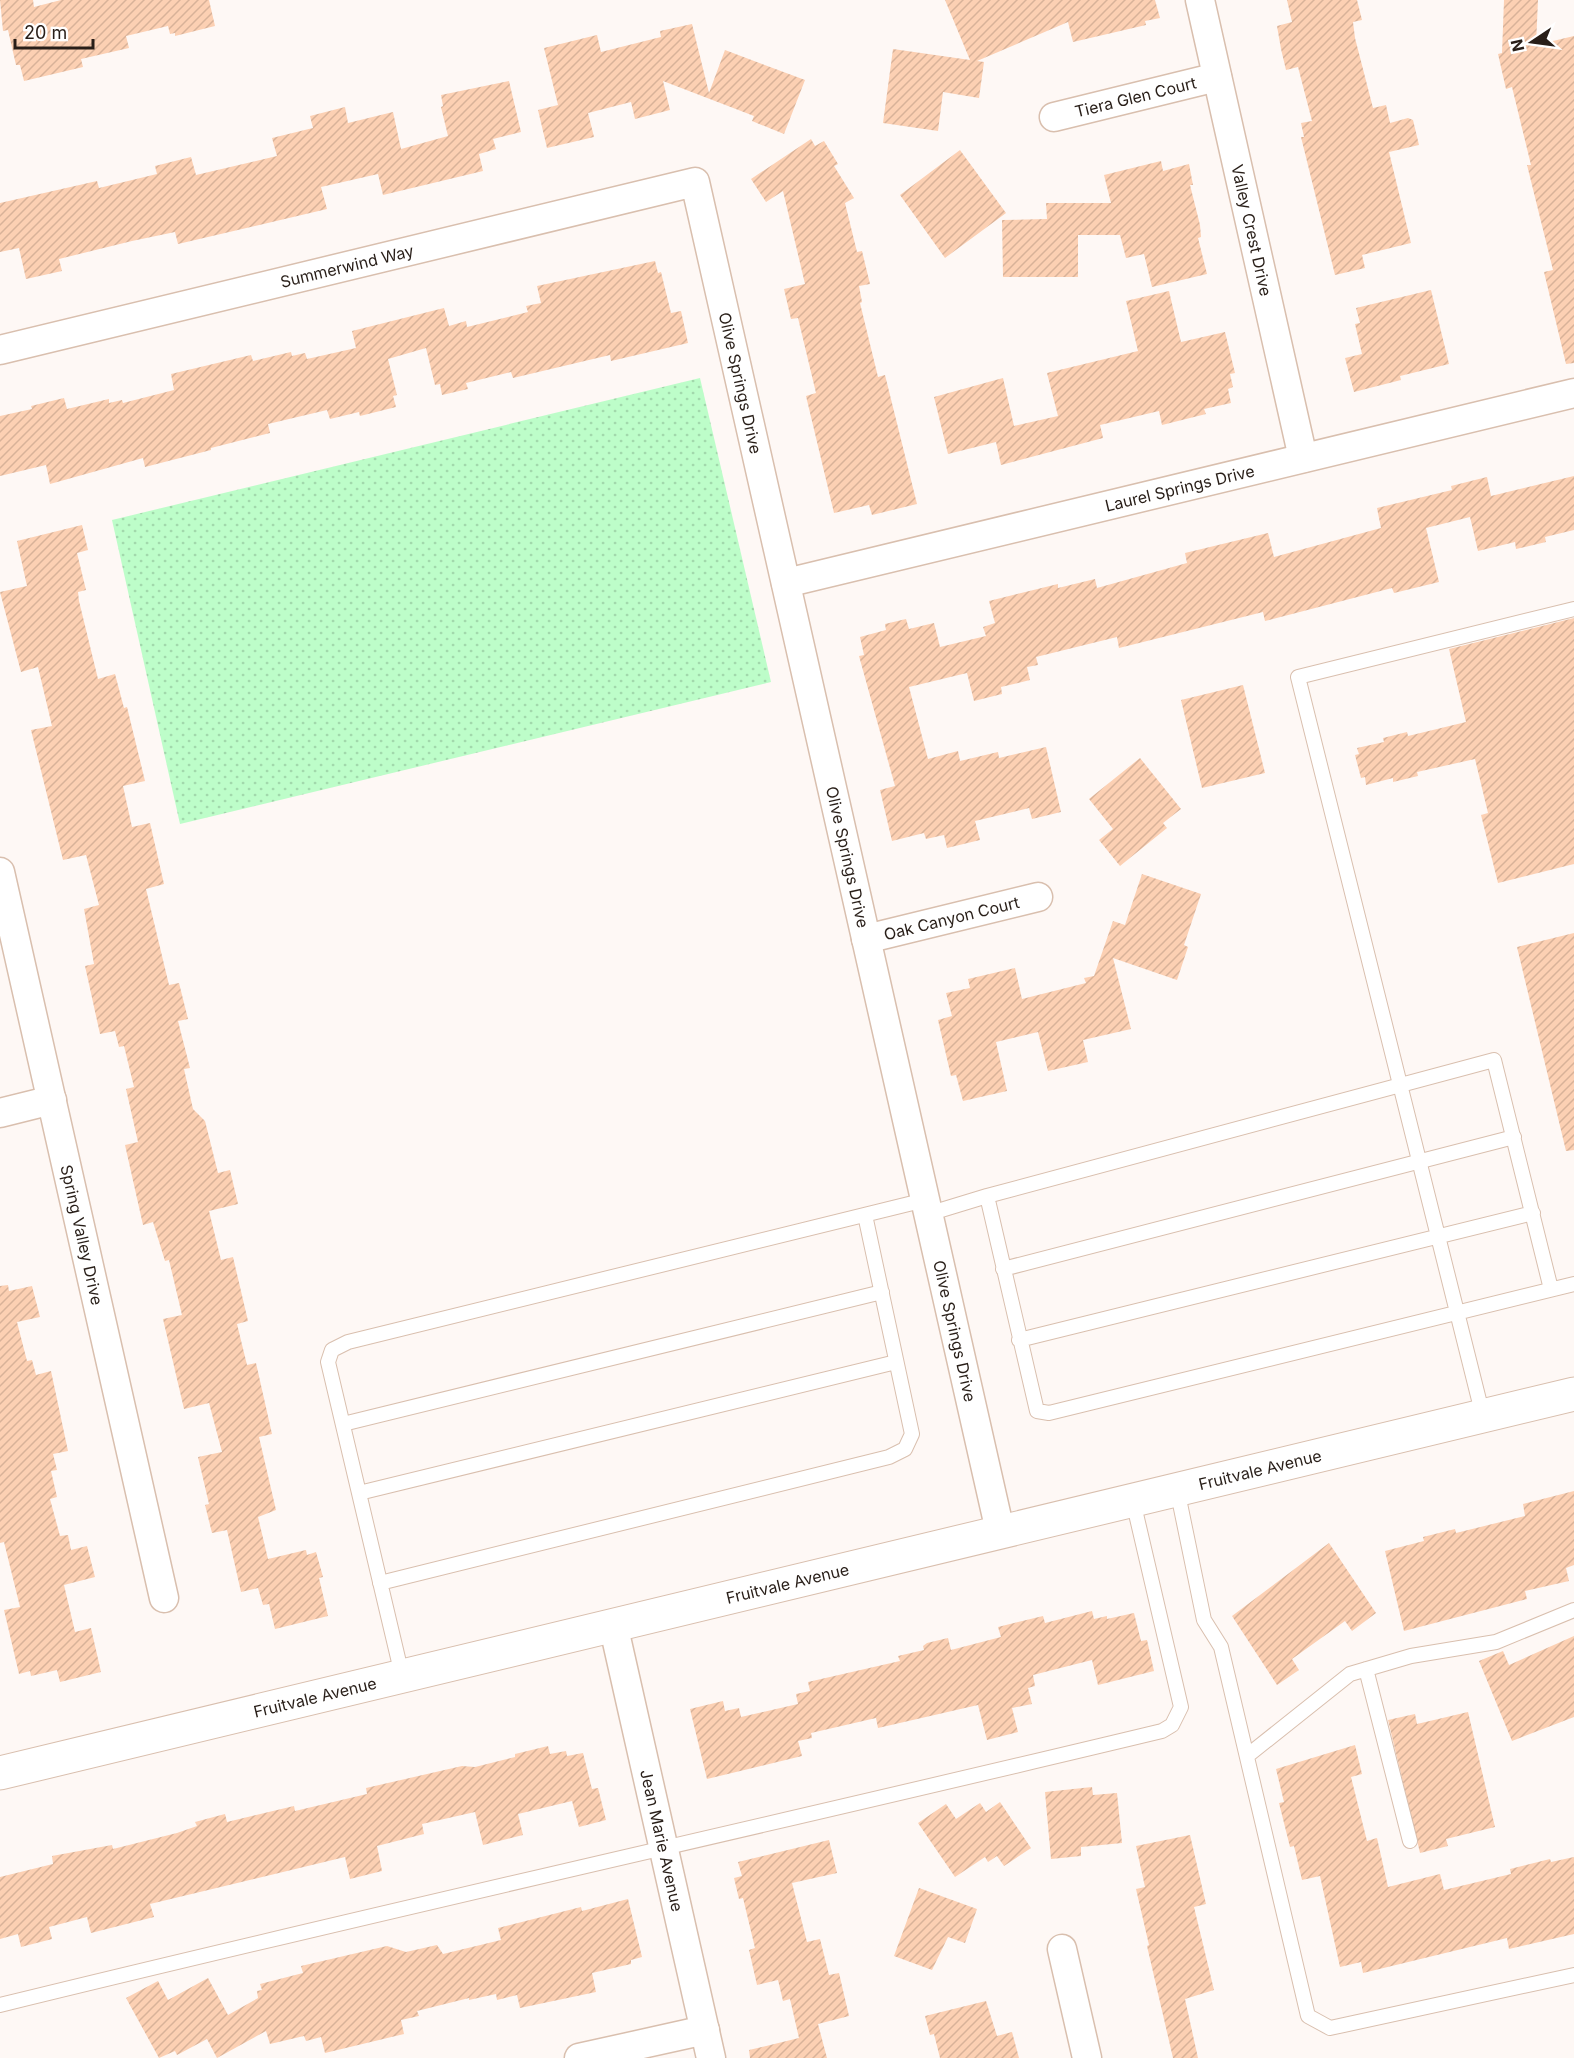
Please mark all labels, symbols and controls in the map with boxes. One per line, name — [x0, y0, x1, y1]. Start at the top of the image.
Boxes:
scale bar — [15, 12, 93, 50]
north arrow — [1502, 12, 1562, 72]
text: 20 m — [24, 22, 67, 43]
text: N — [1506, 37, 1529, 54]
street label: Tiera Glen Court — [1073, 72, 1198, 122]
street label: Valley Crest Drive — [1227, 163, 1276, 298]
street label: Summerwind Way — [278, 240, 416, 292]
street label: Olive Springs Drive — [715, 310, 766, 456]
street label: Laurel Springs Drive — [1103, 460, 1256, 516]
street label: Olive Springs Drive — [822, 784, 873, 930]
street label: Oak Canyon Court — [882, 892, 1021, 944]
street label: Spring Valley Drive — [56, 1163, 107, 1307]
street label: Olive Springs Drive — [929, 1258, 980, 1404]
street label: Fruitvale Avenue — [1197, 1445, 1323, 1494]
street label: Fruitvale Avenue — [724, 1559, 851, 1608]
street label: Fruitvale Avenue — [252, 1673, 378, 1722]
street label: Jean Marie Avenue — [636, 1768, 688, 1914]

